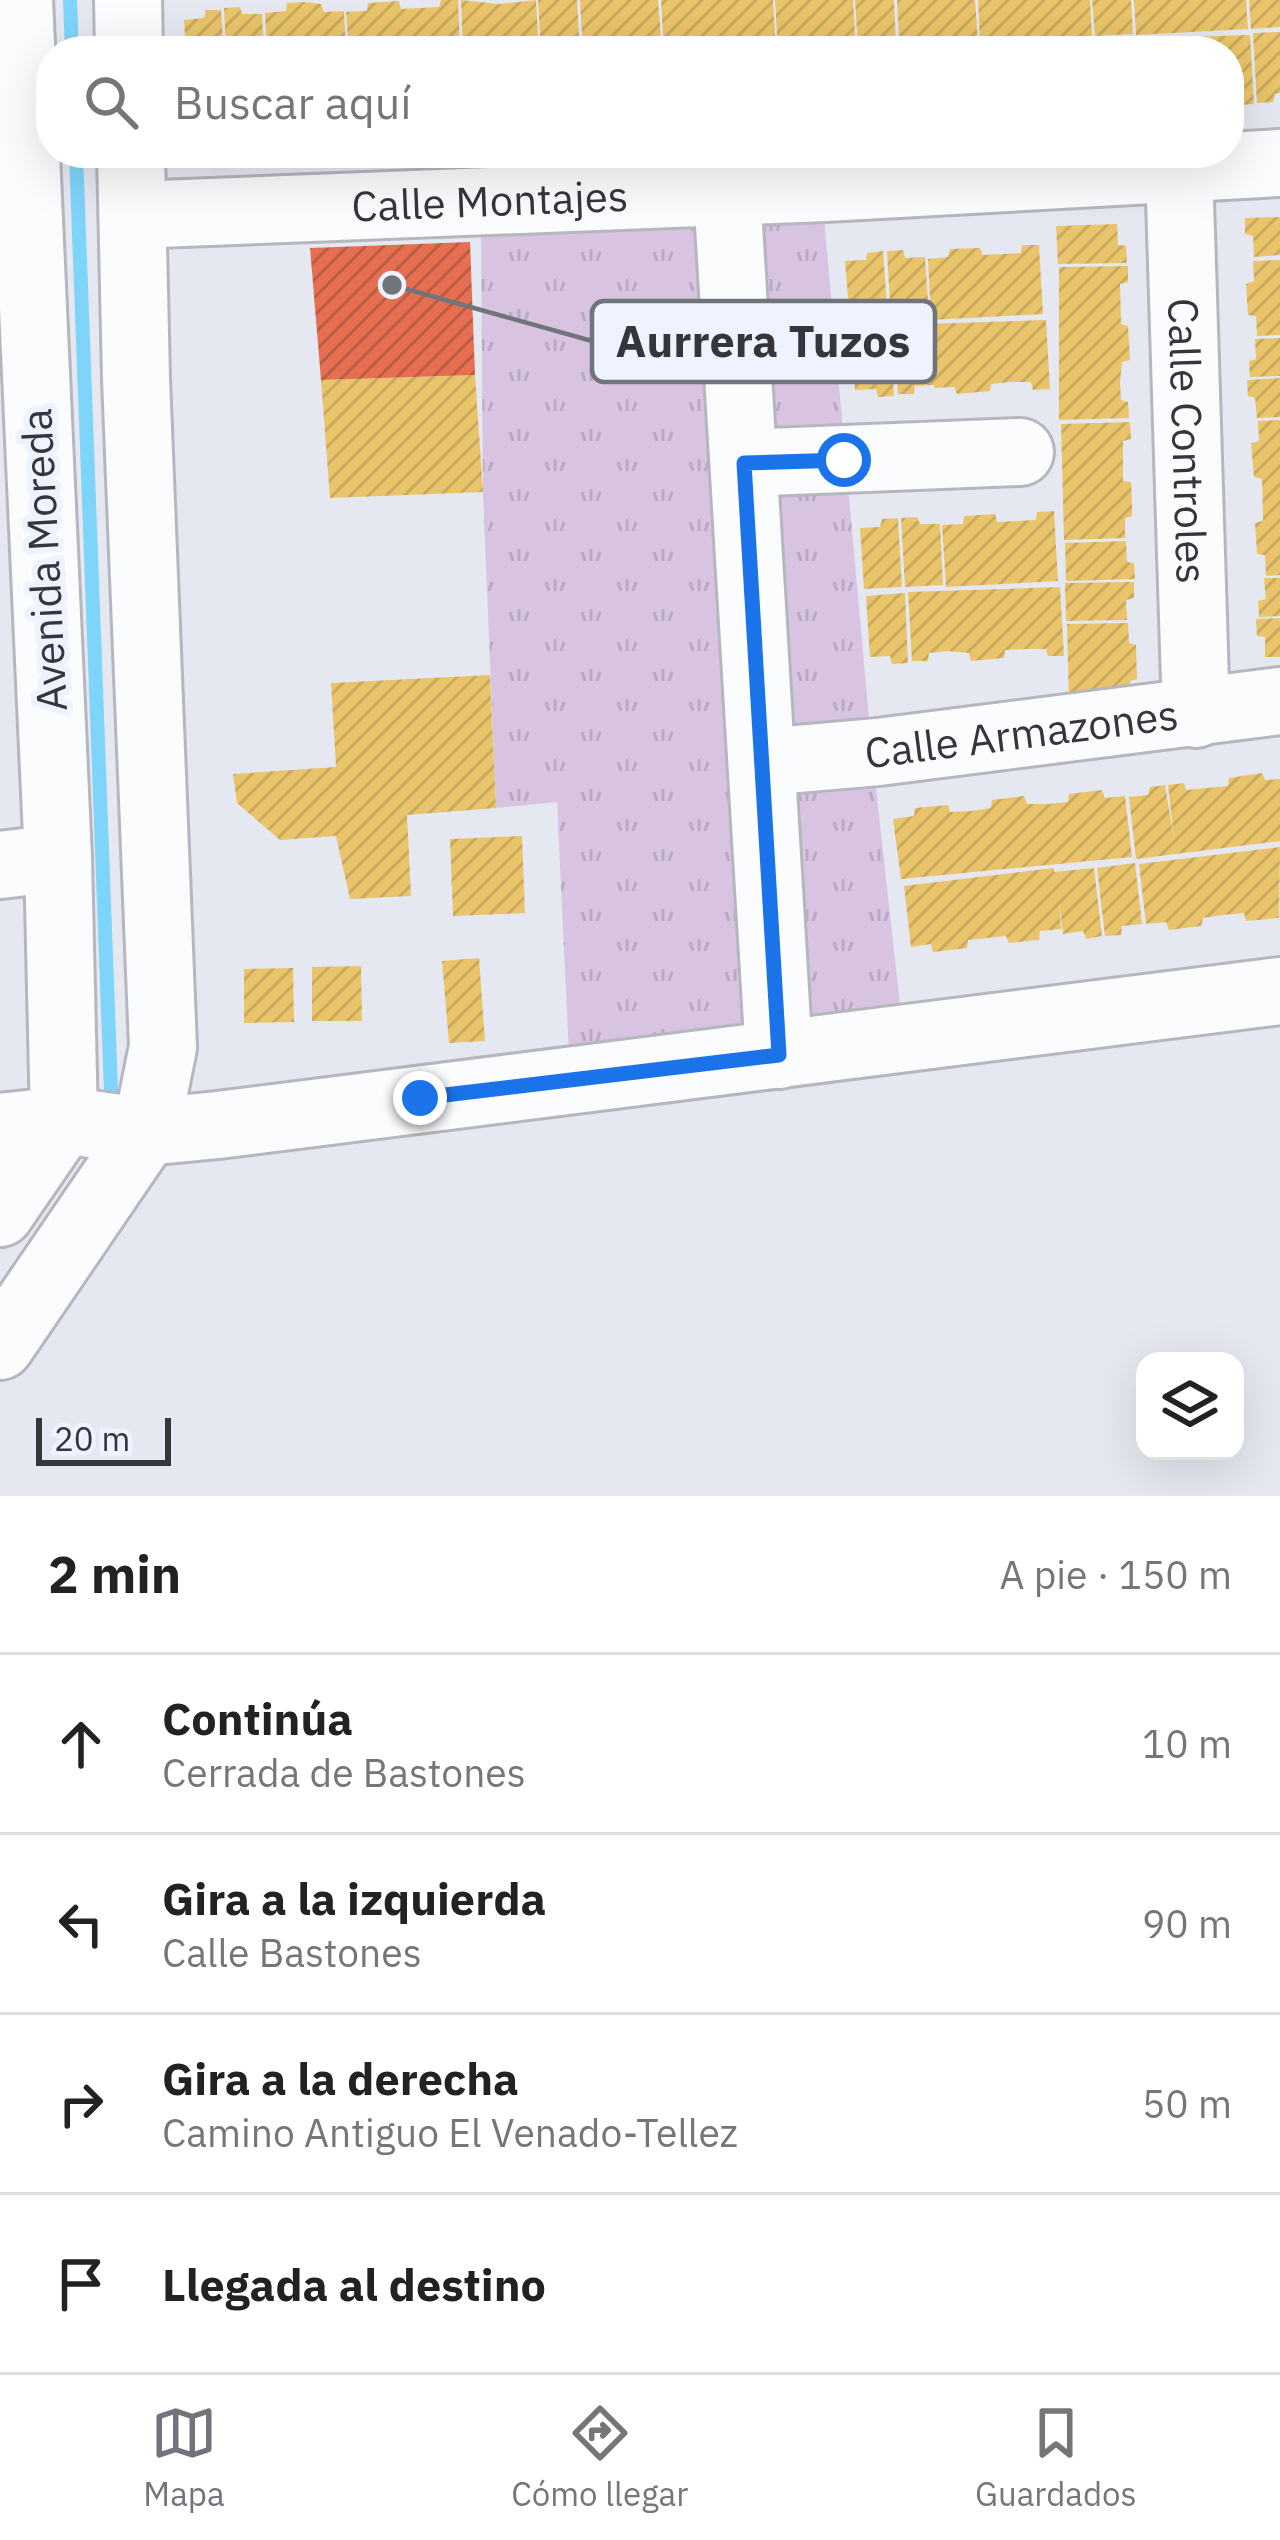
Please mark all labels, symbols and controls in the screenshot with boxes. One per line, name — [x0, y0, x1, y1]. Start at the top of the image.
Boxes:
search box — [36, 36, 1244, 168]
icon: search — [78, 69, 144, 135]
text: Buscar aquí — [174, 73, 412, 131]
street label: Calle Montajes — [350, 168, 629, 233]
street label: Calle Controles — [1156, 297, 1220, 585]
callout: Aurrera Tuzos — [592, 301, 935, 382]
text: Aurrera Tuzos — [616, 311, 910, 369]
street label: Avenida Moreda — [8, 407, 79, 713]
route start — [817, 433, 871, 487]
street label: Calle Armazones — [862, 686, 1181, 780]
route end — [393, 1071, 447, 1125]
map controls — [1136, 1352, 1244, 1460]
button: layers — [1136, 1352, 1244, 1460]
scale bar — [36, 1412, 171, 1465]
text: 20 m — [54, 1417, 130, 1460]
text: 2 min — [48, 1541, 181, 1607]
text: A pie · 150 m — [999, 1549, 1232, 1600]
text: Continúa — [162, 1689, 353, 1747]
icon: ahead — [48, 1711, 114, 1777]
text: 10 m — [1142, 1718, 1232, 1769]
text: Cerrada de Bastones — [162, 1747, 526, 1798]
text: Gira a la izquierda — [162, 1869, 546, 1927]
icon: left — [48, 1891, 114, 1957]
text: 90 m — [1142, 1898, 1232, 1949]
text: Calle Bastones — [162, 1927, 422, 1978]
text: Gira a la derecha — [162, 2049, 519, 2107]
icon: right — [48, 2071, 114, 2137]
text: 50 m — [1142, 2078, 1232, 2129]
text: Camino Antiguo El Venado-Tellez — [162, 2107, 738, 2158]
icon: arrive — [48, 2251, 114, 2317]
text: Llegada al destino — [162, 2255, 546, 2313]
tab: Mapa — [143, 2400, 225, 2515]
tab: Cómo llegar — [511, 2400, 688, 2515]
tab: Guardados — [975, 2400, 1137, 2515]

